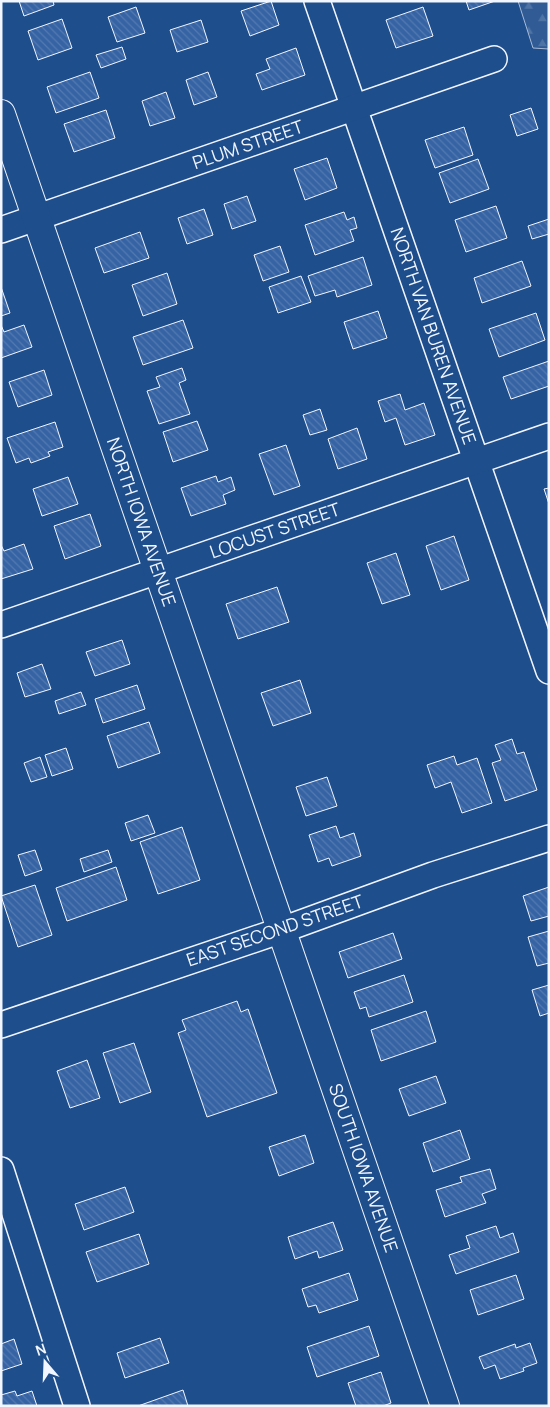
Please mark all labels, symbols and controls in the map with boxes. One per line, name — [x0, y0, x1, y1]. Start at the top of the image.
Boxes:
street label: PLUM STREET — [189, 114, 307, 174]
street label: NORTH VAN BUREN AVENUE — [385, 224, 482, 447]
street label: NORTH IOWA AVENUE — [102, 434, 182, 609]
street label: LOCUST STREET — [206, 496, 343, 564]
street label: EAST SECOND STREET — [183, 888, 366, 972]
street label: SOUTH IOWA AVENUE — [324, 1080, 404, 1255]
north arrow — [20, 1337, 70, 1387]
text: N — [33, 1339, 48, 1360]

